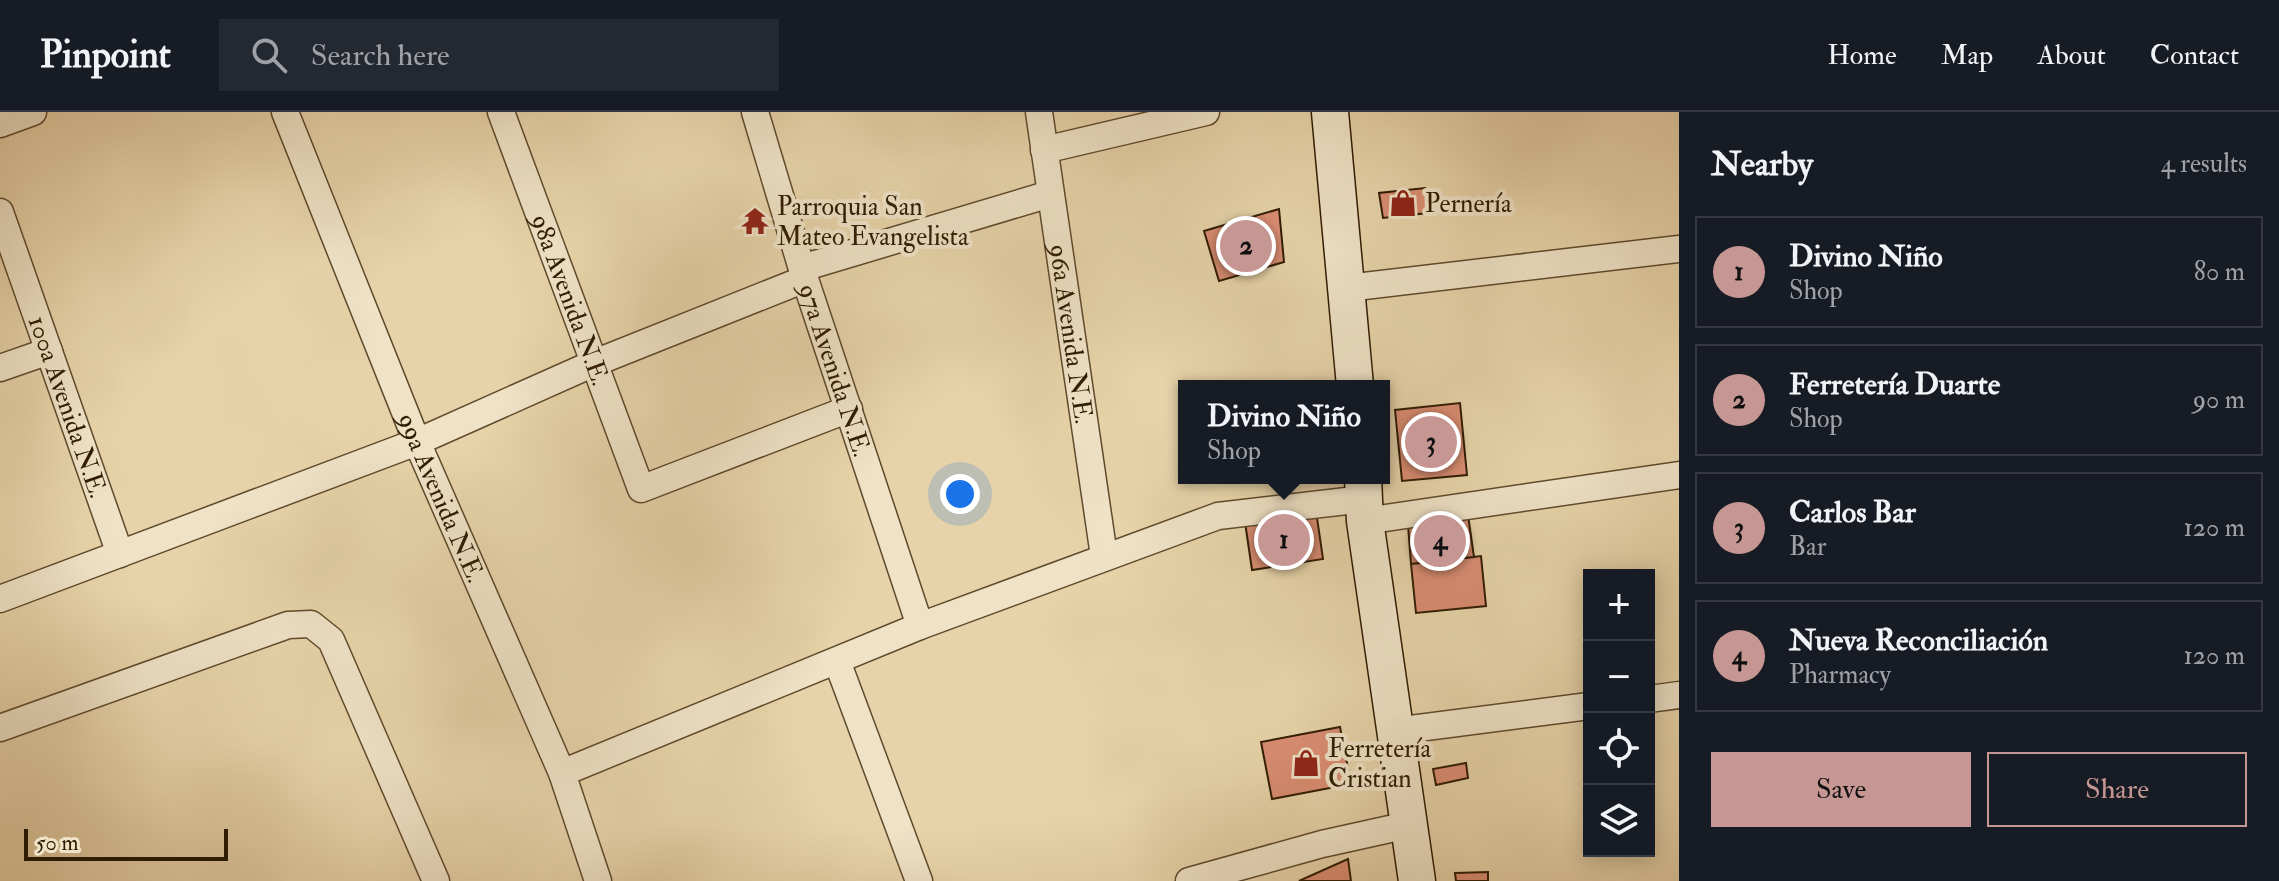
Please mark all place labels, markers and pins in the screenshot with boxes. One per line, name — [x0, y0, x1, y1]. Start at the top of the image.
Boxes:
shop icon: Pernería — [1388, 188, 1418, 218]
place label: Pernería — [1425, 188, 1512, 220]
place label: Parroquia San Mateo Evangelista — [777, 191, 969, 253]
temple icon: Parroquia San Mateo Evangelista — [740, 206, 770, 236]
pin: 2 — [1220, 216, 1272, 276]
pin: 3 — [1405, 412, 1457, 472]
pin: 1 — [1258, 510, 1310, 570]
pin: 4 — [1414, 511, 1466, 571]
place label: Ferretería Cristian — [1328, 733, 1432, 795]
shop icon: Ferretería Cristian — [1291, 748, 1321, 778]

